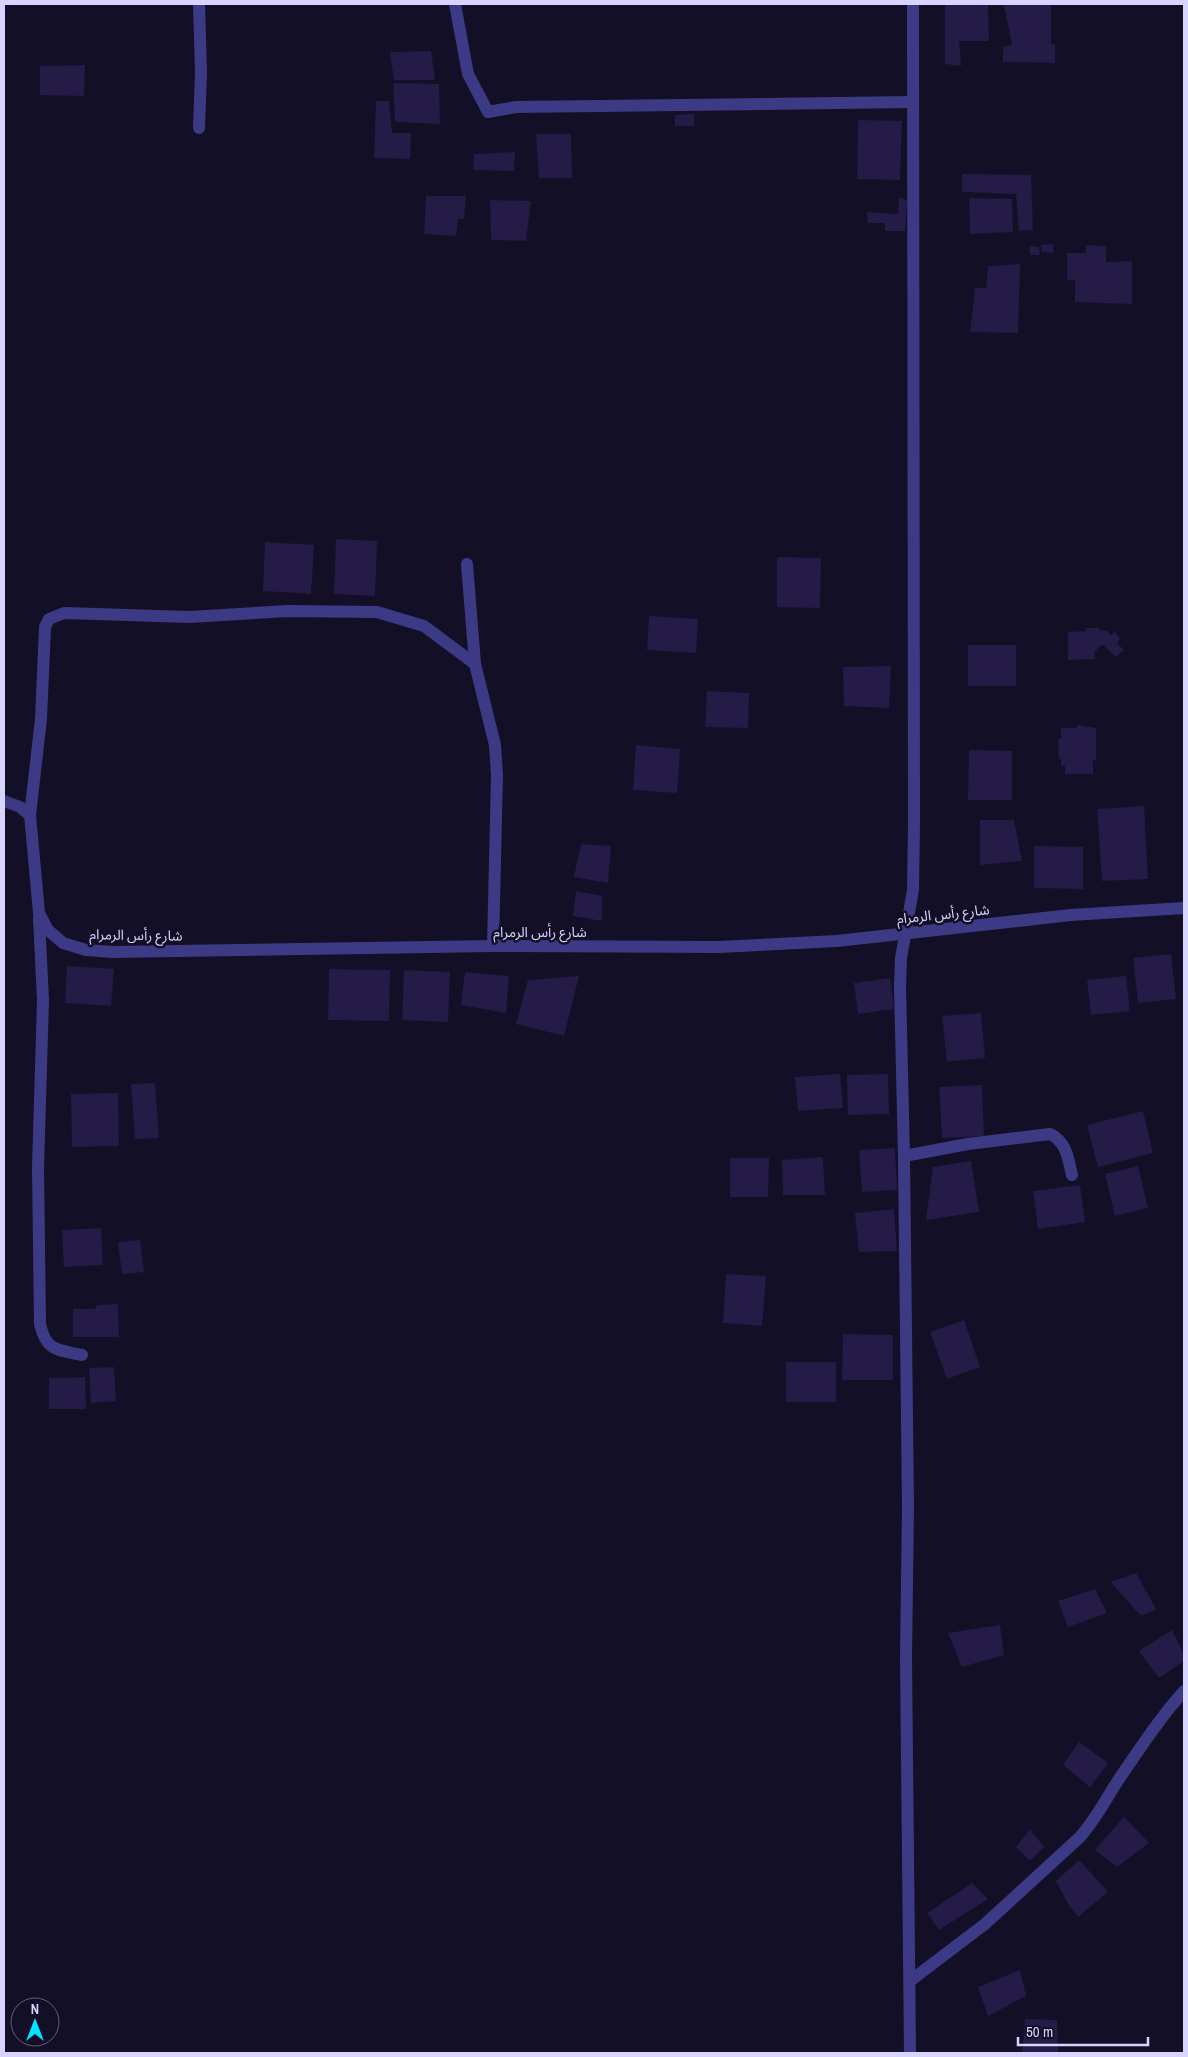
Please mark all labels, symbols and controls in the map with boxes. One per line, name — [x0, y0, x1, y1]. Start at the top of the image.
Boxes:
street label: شارع رأس الرمرام — [896, 900, 991, 930]
street label: شارع رأس الرمرام — [493, 923, 587, 943]
street label: شارع رأس الرمرام — [89, 925, 183, 947]
north arrow — [10, 1997, 60, 2047]
text: N — [31, 2000, 39, 2018]
scale bar — [1018, 2014, 1148, 2046]
text: 50 m — [1026, 2021, 1053, 2042]

